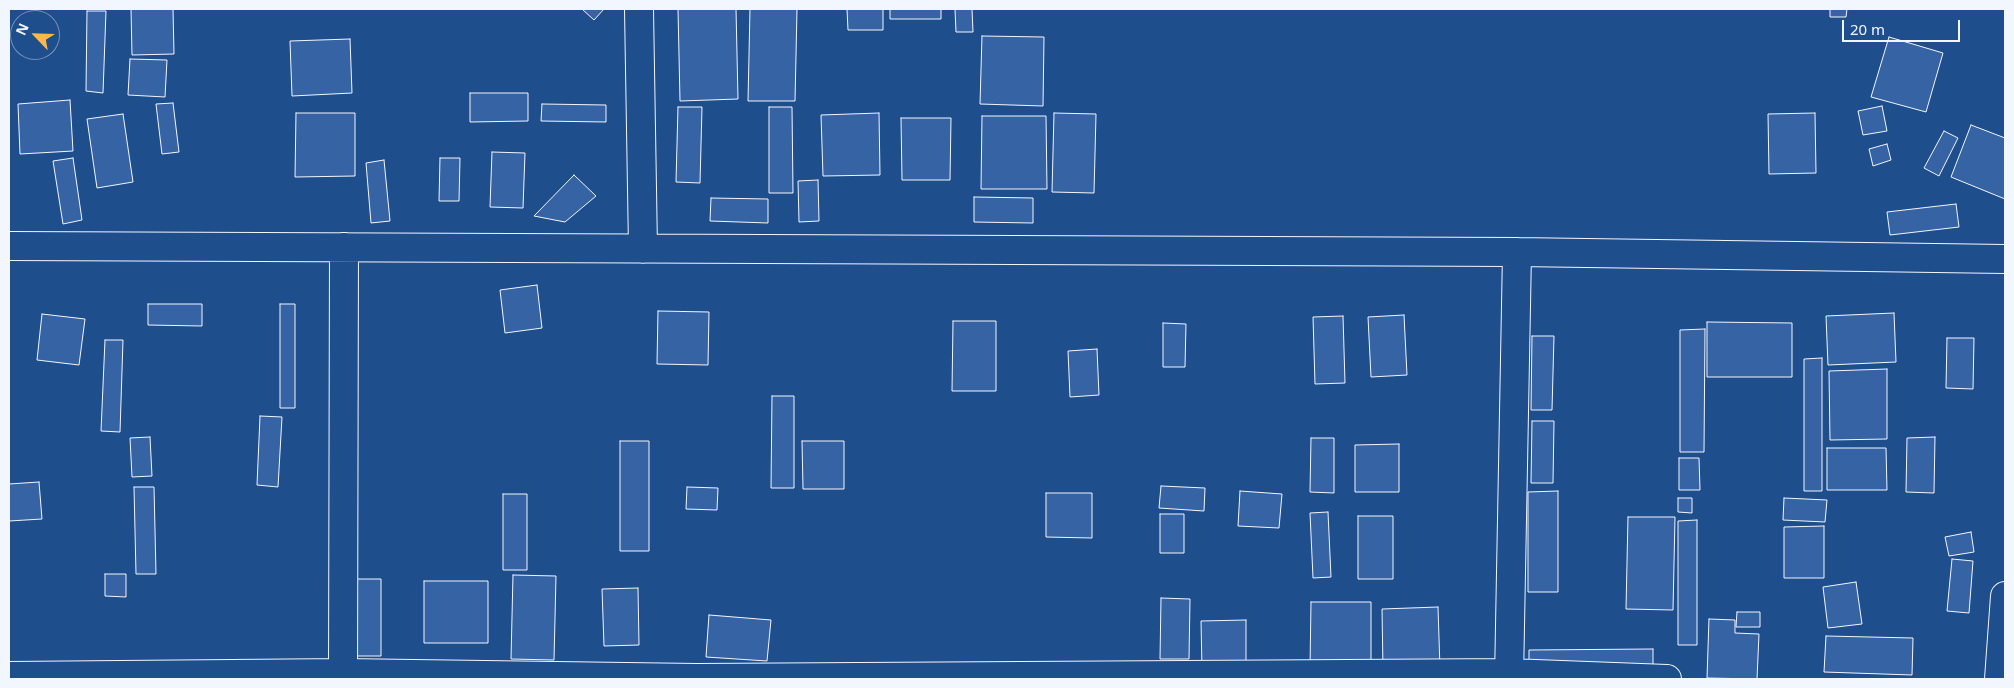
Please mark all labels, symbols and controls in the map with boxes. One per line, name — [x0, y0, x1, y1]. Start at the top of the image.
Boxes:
north arrow — [10, 10, 60, 60]
scale bar — [1844, 10, 1962, 42]
text: 20 m — [1850, 19, 1885, 39]
text: N — [11, 20, 33, 38]

